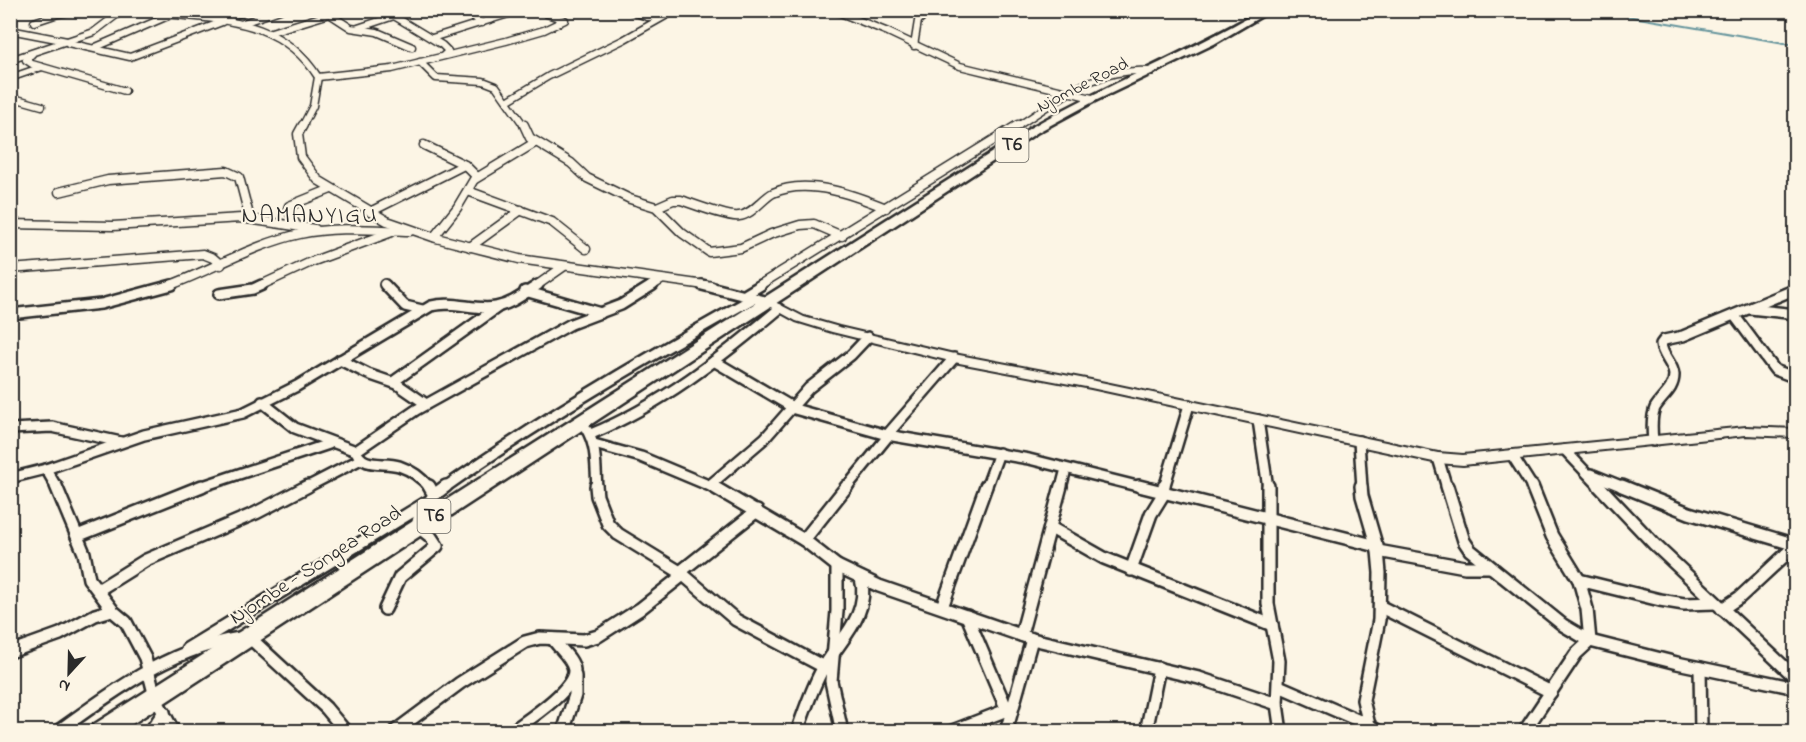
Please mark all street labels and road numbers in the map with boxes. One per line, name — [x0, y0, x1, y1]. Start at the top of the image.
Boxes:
street label: Njombe Road — [1033, 52, 1133, 120]
road number: T6 — [996, 128, 1028, 162]
street label: Njombe - Songea Road — [224, 499, 409, 635]
road number: T6 — [418, 499, 450, 533]

